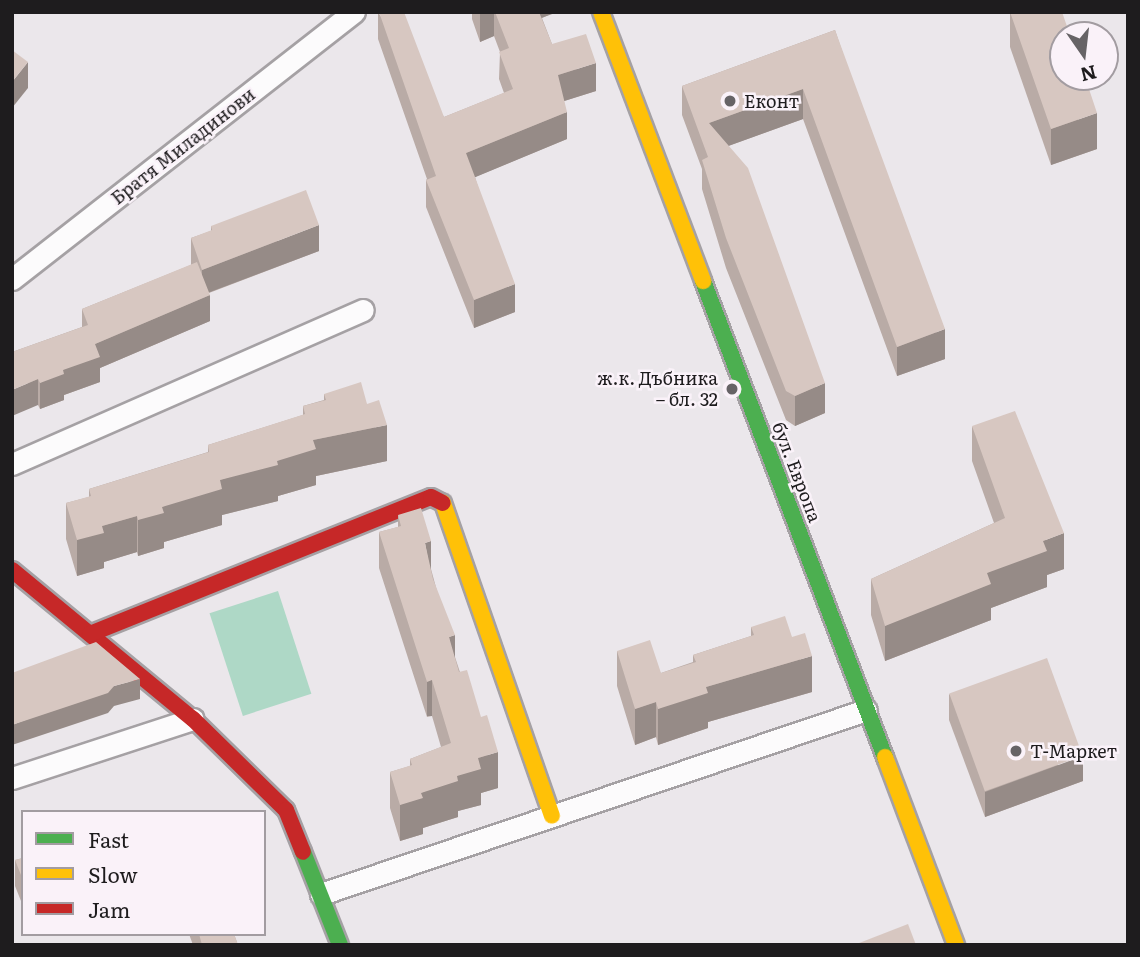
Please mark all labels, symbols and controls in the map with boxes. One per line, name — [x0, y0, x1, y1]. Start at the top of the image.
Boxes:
north arrow — [1049, 21, 1119, 91]
text: N — [1077, 59, 1100, 90]
street label: Братя Миладинови — [107, 83, 259, 209]
place label: Еконт — [744, 90, 799, 112]
marker: Еконт — [722, 93, 738, 109]
place label: ж.к. Дъбника – бл. 32 — [597, 368, 718, 410]
marker: ж.к. Дъбника – бл. 32 — [724, 381, 740, 397]
street label: бул. Европа — [768, 419, 826, 525]
place label: Т-Маркет — [1030, 740, 1117, 762]
marker: Т-Маркет — [1008, 743, 1024, 759]
legend — [21, 810, 266, 936]
text: Fast — [88, 823, 129, 854]
text: Slow — [88, 858, 138, 889]
text: Jam — [88, 893, 130, 924]

